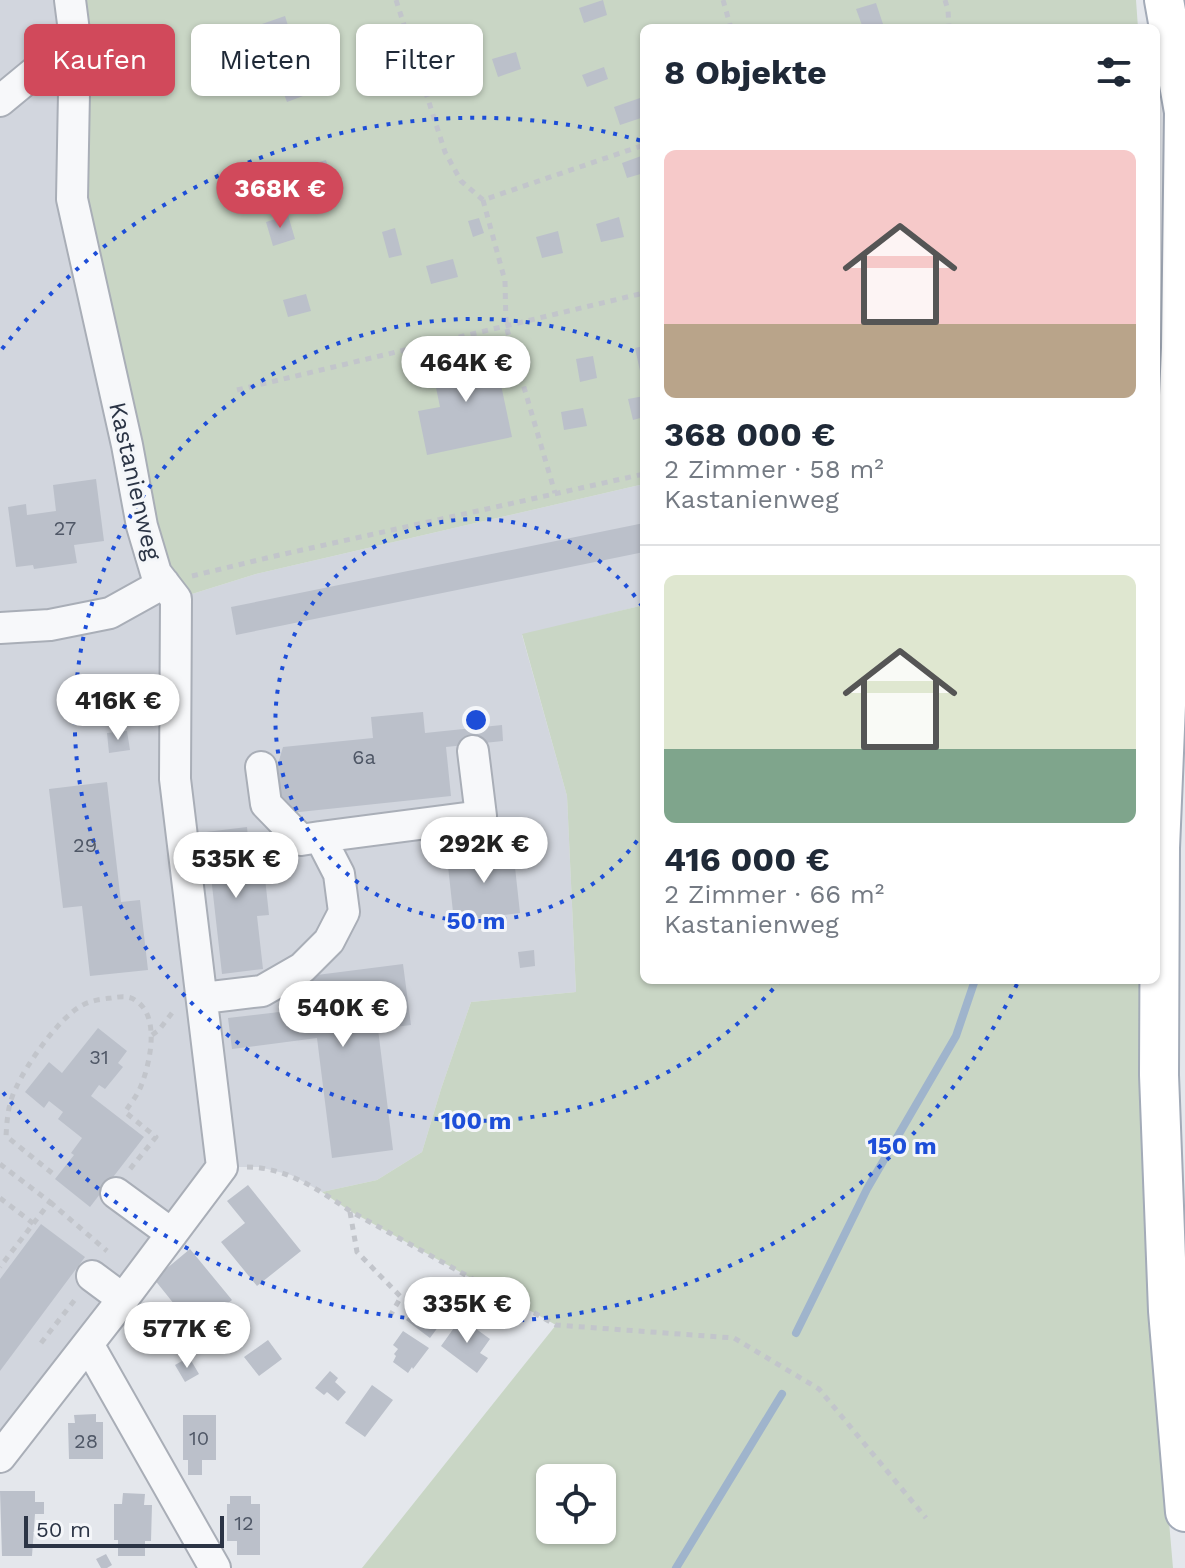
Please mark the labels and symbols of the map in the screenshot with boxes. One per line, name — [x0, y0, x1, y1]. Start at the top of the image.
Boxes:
pin: 368K € — [215, 162, 345, 230]
pin: 464K € — [401, 336, 531, 404]
street label: Kastanienweg — [103, 399, 167, 563]
house number: 27 — [54, 516, 76, 540]
pin: 416K € — [53, 674, 183, 742]
centre of rings — [462, 706, 490, 734]
house number: 6a — [352, 745, 376, 769]
pin: 292K € — [419, 817, 549, 885]
pin: 535K € — [171, 832, 301, 900]
house number: 29 — [73, 833, 97, 857]
text: 50 m — [447, 907, 505, 935]
pin: 540K € — [278, 981, 408, 1049]
house number: 31 — [89, 1045, 109, 1069]
text: 100 m — [441, 1107, 511, 1135]
text: 150 m — [867, 1132, 937, 1160]
pin: 335K € — [402, 1277, 532, 1345]
pin: 577K € — [122, 1302, 252, 1370]
house number: 10 — [189, 1426, 209, 1450]
house number: 28 — [74, 1429, 98, 1453]
house number: 12 — [234, 1511, 254, 1535]
scale bar — [24, 1512, 224, 1548]

